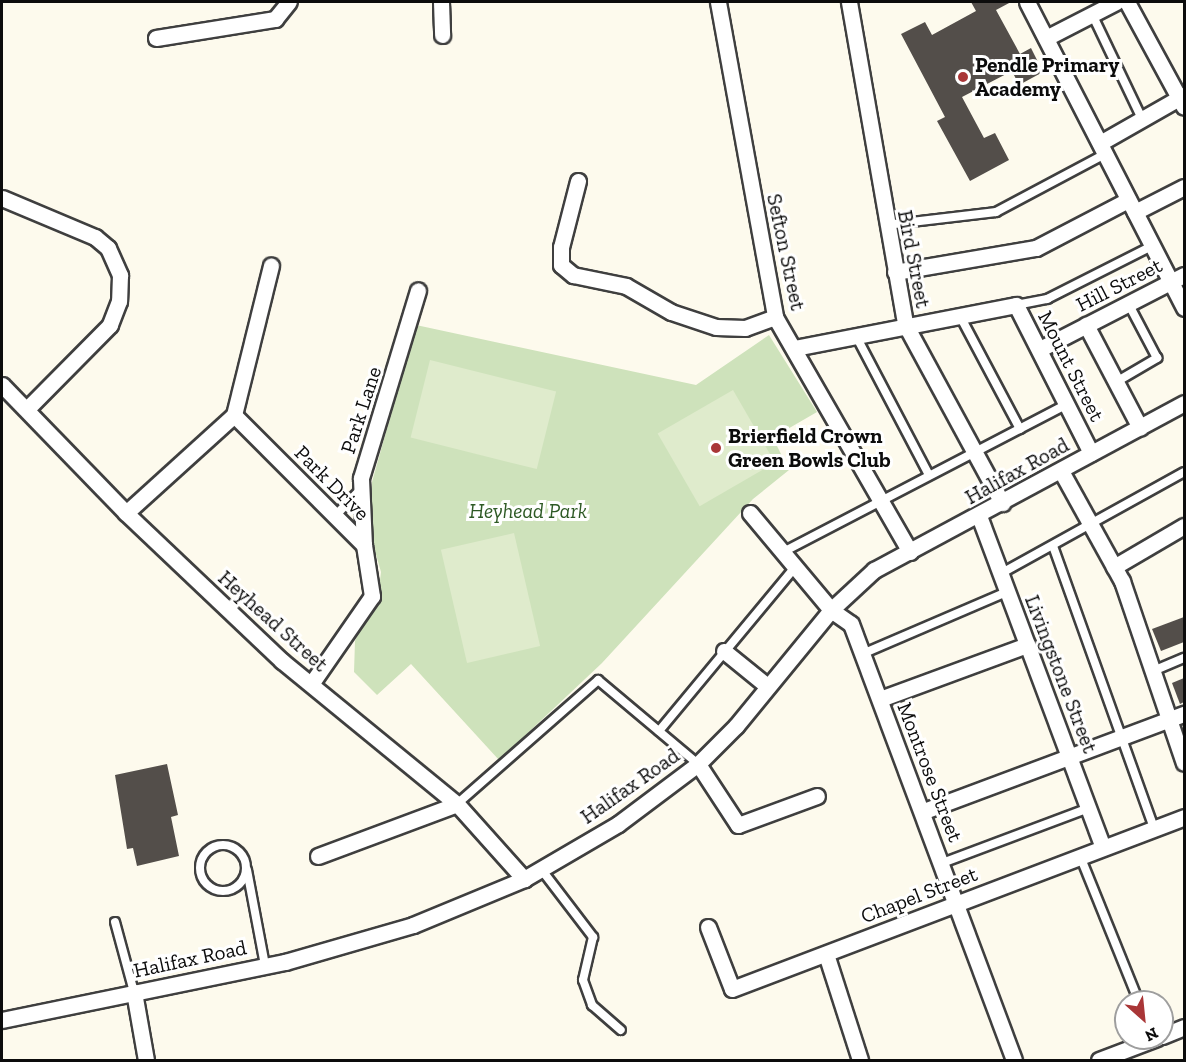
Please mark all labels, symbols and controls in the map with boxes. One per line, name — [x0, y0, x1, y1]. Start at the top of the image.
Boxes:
place label: Pendle Primary Academy — [975, 52, 1119, 102]
marker: Pendle Primary Academy — [956, 70, 970, 84]
street label: Sefton Street — [761, 191, 811, 313]
street label: Bird Street — [892, 208, 936, 310]
street label: Hill Street — [1072, 253, 1166, 317]
street label: Mount Street — [1032, 307, 1110, 425]
street label: Park Lane — [335, 363, 387, 457]
place label: Brierfield Crown Green Bowls Club — [728, 423, 891, 473]
street label: Halifax Road — [961, 432, 1073, 510]
street label: Park Drive — [289, 440, 375, 526]
marker: Brierfield Crown Green Bowls Club — [709, 441, 723, 455]
park label: Heyhead Park — [469, 498, 587, 524]
street label: Heyhead Street — [213, 565, 333, 677]
street label: Livingstone Street — [1019, 592, 1103, 756]
street label: Montrose Street — [892, 699, 968, 845]
street label: Halifax Road — [576, 743, 684, 829]
street label: Chapel Street — [857, 861, 981, 929]
street label: Halifax Road — [131, 935, 249, 983]
north arrow — [1114, 990, 1174, 1050]
text: N — [1142, 1023, 1161, 1046]

